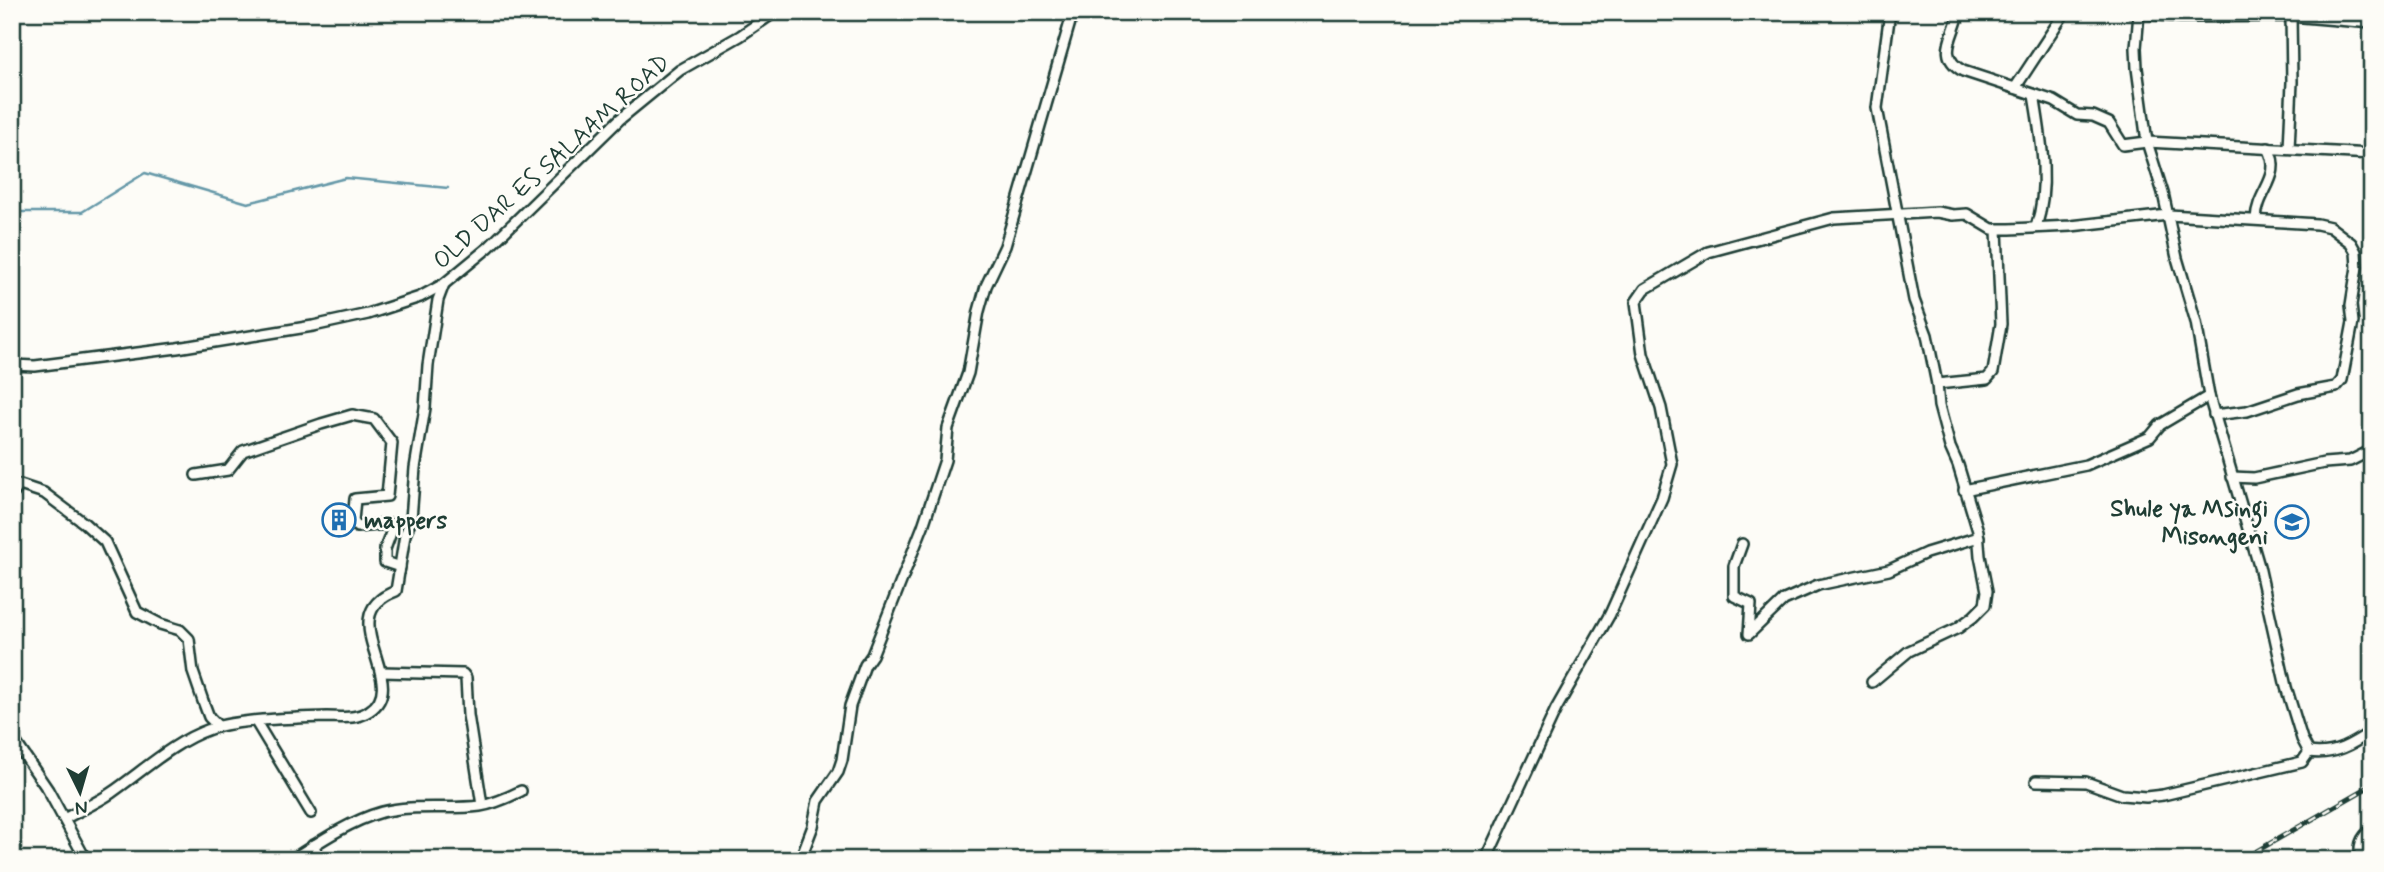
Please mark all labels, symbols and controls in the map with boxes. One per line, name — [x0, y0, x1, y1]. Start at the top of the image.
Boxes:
street label: OLD DAR ES SALAAM ROAD — [427, 47, 677, 277]
place label: Shule ya Msingi Misongeni — [2110, 494, 2269, 554]
building icon: mappers — [320, 501, 358, 539]
school or university icon: Shule ya Msingi Misongeni — [2273, 503, 2311, 541]
place label: mappers — [364, 506, 447, 537]
north arrow — [46, 756, 116, 826]
text: N — [74, 794, 89, 820]

